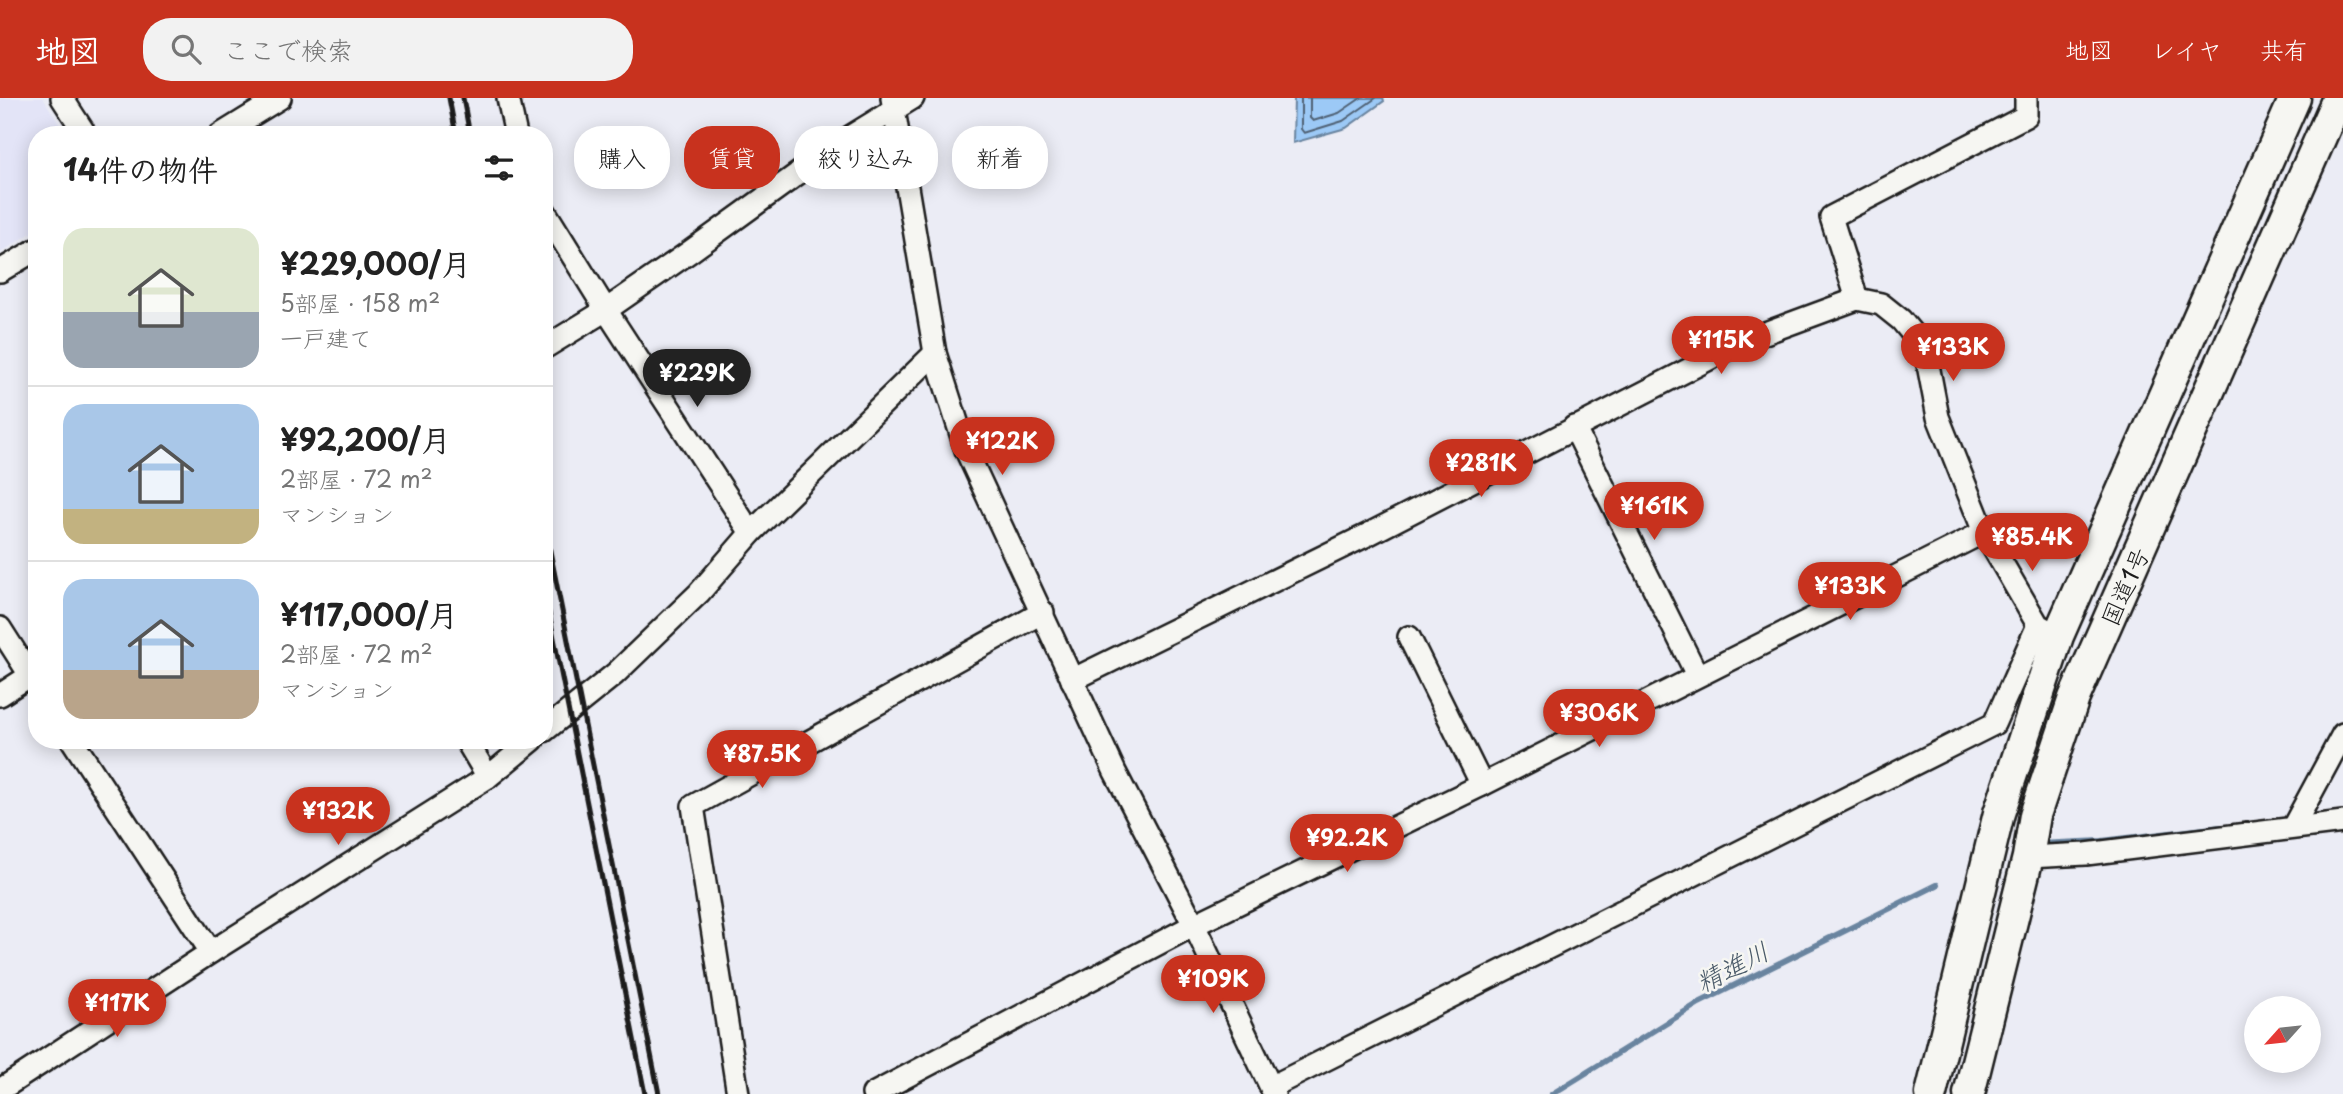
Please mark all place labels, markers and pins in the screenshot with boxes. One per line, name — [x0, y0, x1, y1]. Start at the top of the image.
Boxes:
pin: ¥115K — [1672, 316, 1770, 376]
pin: ¥133K — [1904, 324, 2002, 383]
pin: ¥229K — [648, 350, 746, 409]
pin: ¥122K — [953, 418, 1051, 477]
pin: ¥281K — [1432, 440, 1530, 499]
pin: ¥161K — [1605, 482, 1703, 542]
pin: ¥85.4K — [1975, 514, 2089, 573]
pin: ¥133K — [1801, 562, 1899, 622]
pin: ¥306K — [1550, 690, 1648, 749]
pin: ¥87.5K — [705, 730, 819, 790]
pin: ¥132K — [289, 788, 387, 847]
pin: ¥92.2K — [1290, 814, 1404, 874]
pin: ¥109K — [1164, 956, 1262, 1015]
pin: ¥117K — [68, 979, 166, 1039]

